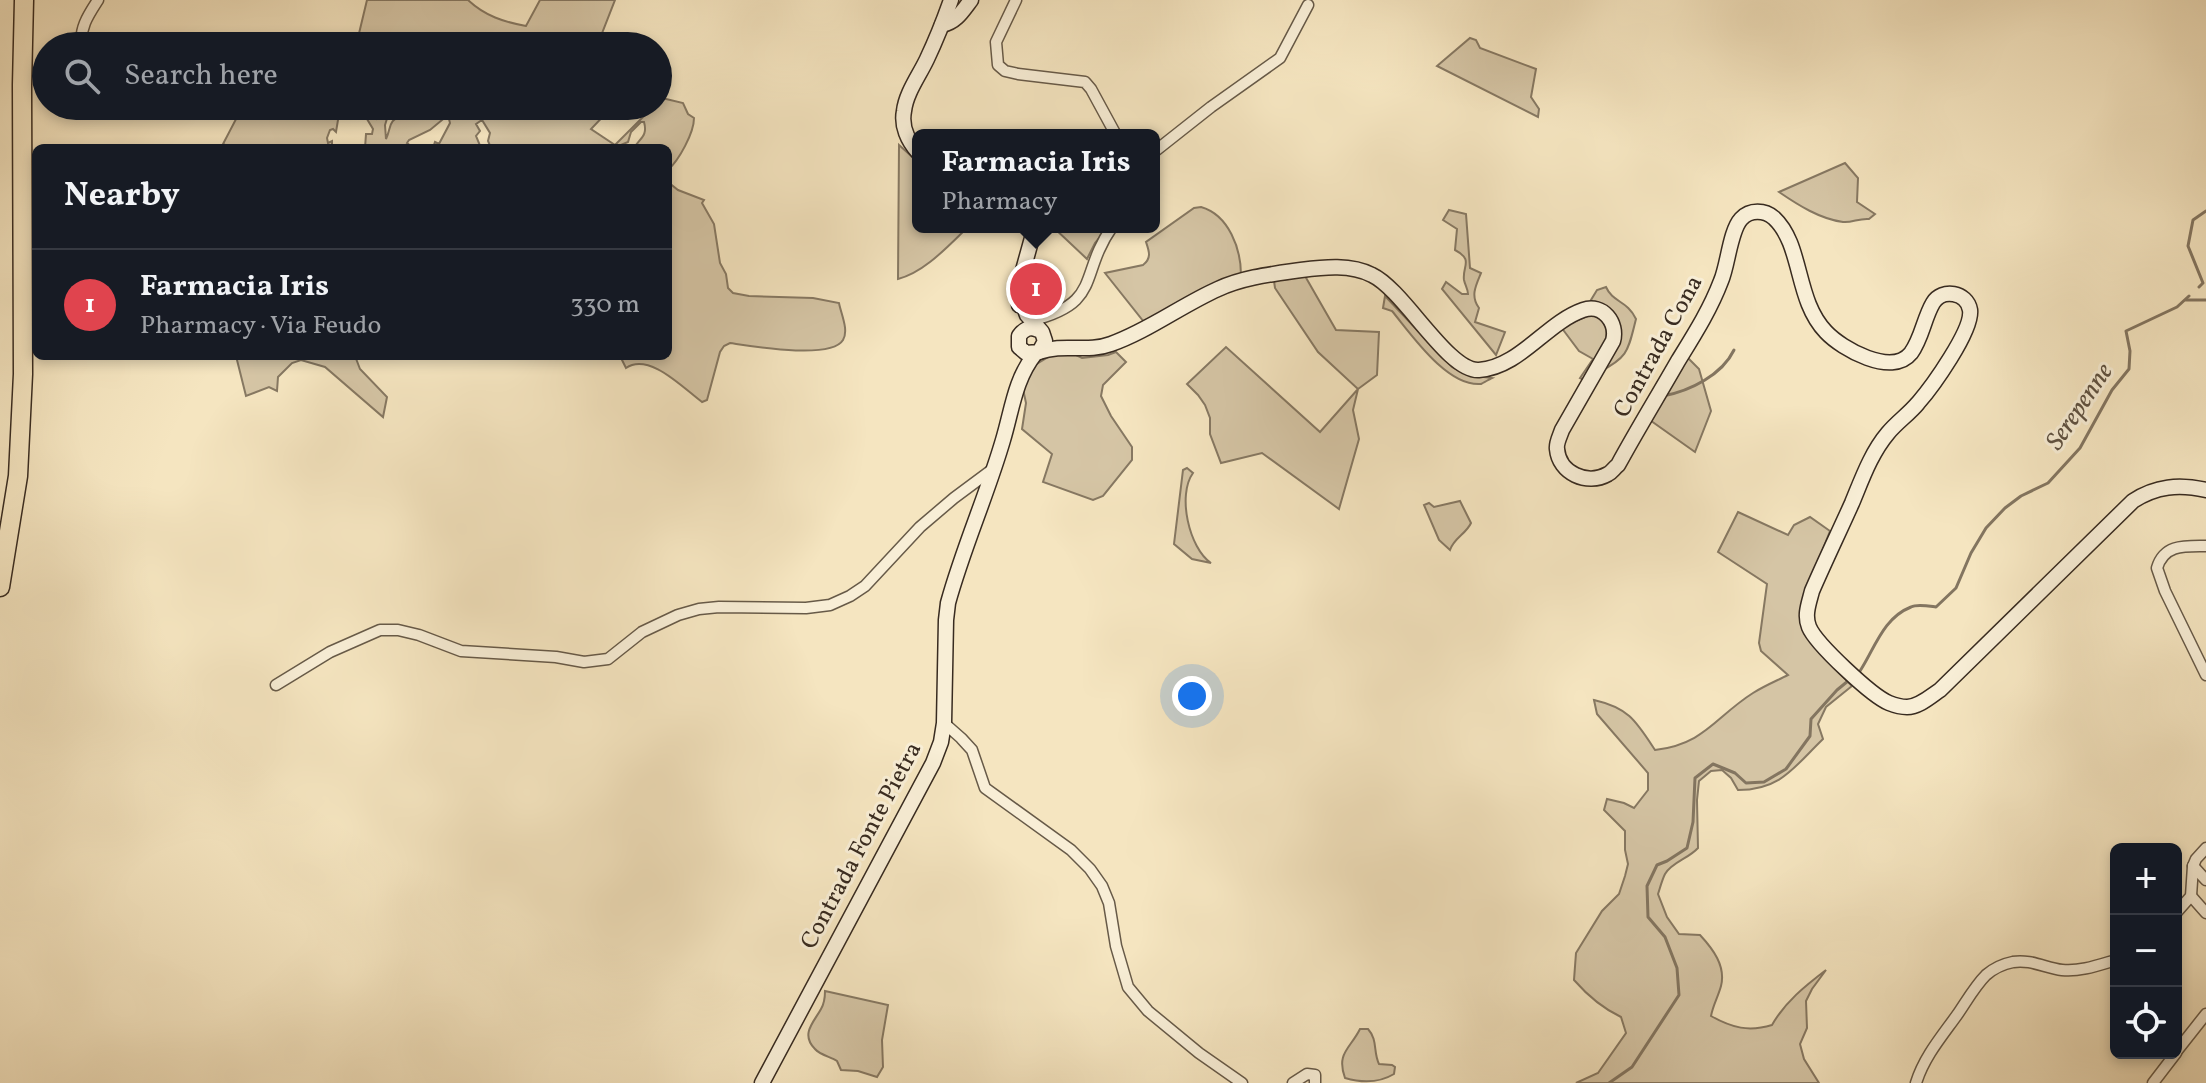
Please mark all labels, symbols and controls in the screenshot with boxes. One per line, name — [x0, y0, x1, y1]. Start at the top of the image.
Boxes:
search box — [32, 32, 672, 120]
icon: search — [60, 54, 104, 98]
text: Search here — [124, 55, 278, 97]
popup — [912, 129, 1160, 233]
text: Farmacia Iris — [941, 142, 1131, 184]
text: Nearby — [64, 173, 180, 220]
text: Pharmacy — [941, 184, 1058, 220]
pin: 1 — [1010, 259, 1062, 319]
text: Farmacia Iris — [140, 266, 329, 308]
street label: Contrada Cona — [1606, 270, 1712, 424]
text: 1 — [85, 287, 95, 323]
text: 330 m — [570, 287, 640, 323]
text: Pharmacy · Via Feudo — [140, 308, 381, 344]
water label: Serepenne — [2038, 356, 2123, 458]
your location — [1172, 676, 1212, 716]
street label: Contrada Fonte Pietra — [793, 736, 931, 956]
map controls — [2110, 843, 2182, 1059]
button: + — [2110, 843, 2182, 915]
button: − — [2110, 915, 2182, 987]
button: locate — [2110, 987, 2182, 1059]

